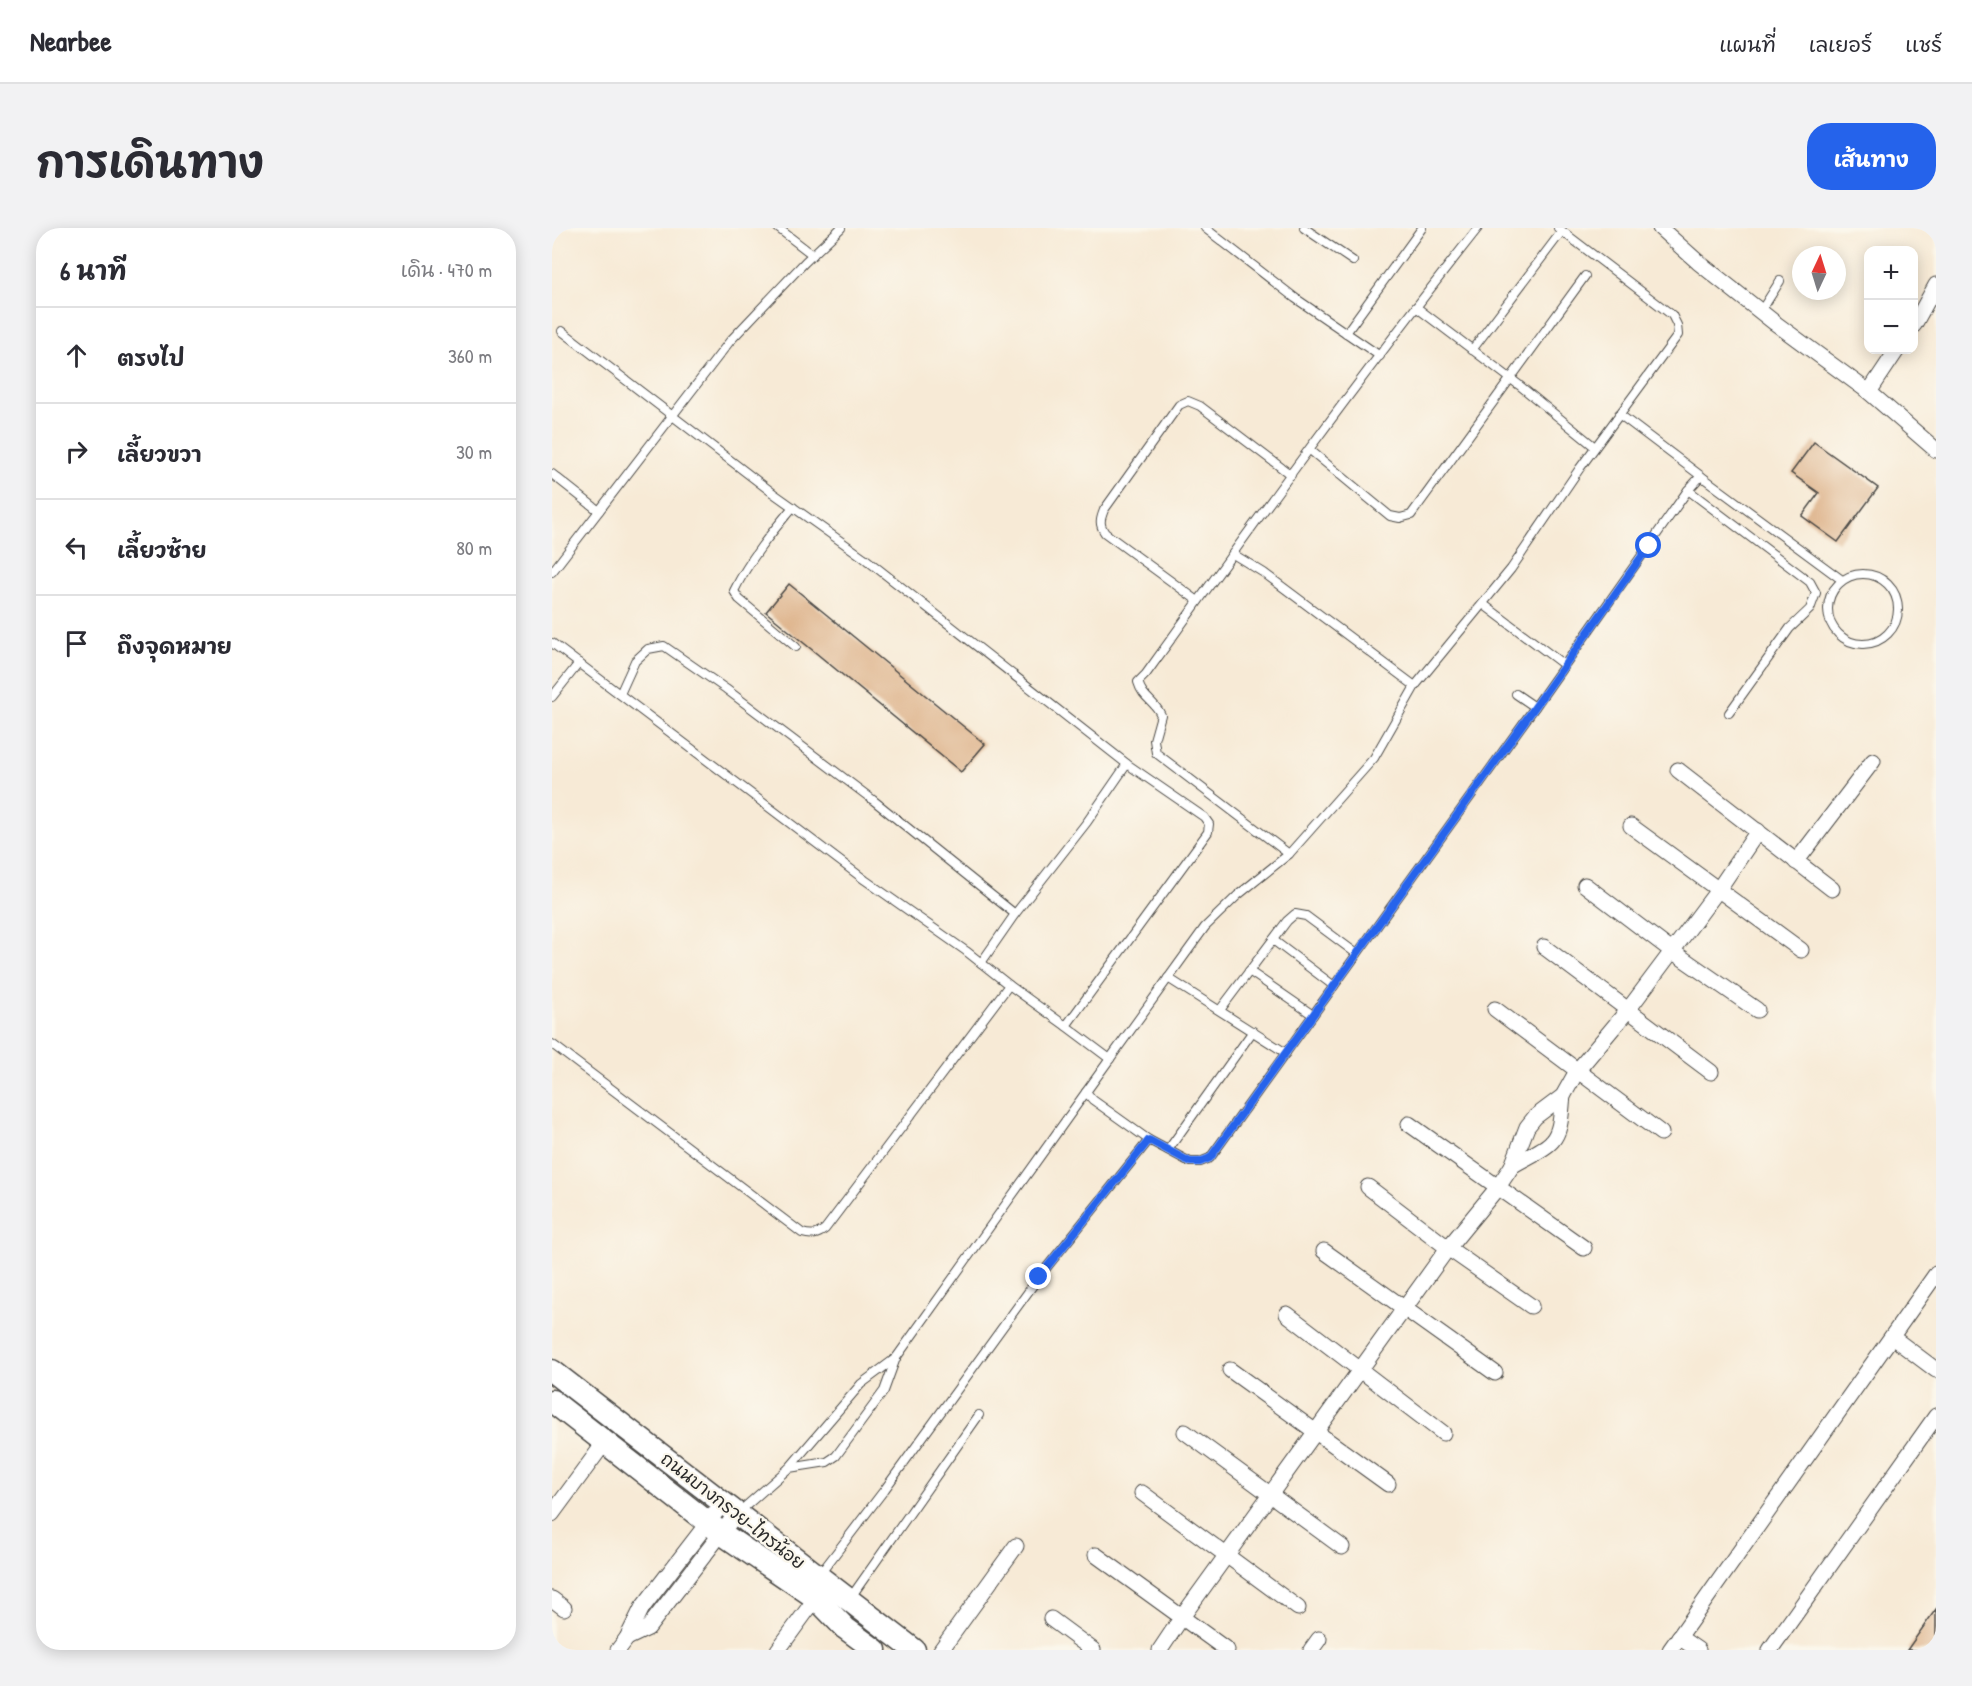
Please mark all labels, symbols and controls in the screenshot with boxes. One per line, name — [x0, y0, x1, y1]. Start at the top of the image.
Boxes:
text: Nearbee — [30, 22, 112, 60]
text: แผนที่ — [1719, 30, 1776, 59]
text: เลเยอร์ — [1809, 30, 1872, 59]
text: แชร์ — [1905, 30, 1942, 59]
button: เส้นทาง — [1807, 123, 1936, 190]
text: การเดินทาง — [36, 133, 264, 190]
north arrow — [1792, 246, 1846, 300]
map controls — [1864, 246, 1918, 354]
button: + — [1864, 246, 1918, 300]
text: 6 นาที — [60, 253, 126, 288]
text: เดิน · 470 m — [401, 256, 492, 283]
button: − — [1864, 300, 1918, 354]
icon: ahead — [60, 339, 93, 372]
text: 360 m — [448, 342, 492, 369]
text: ตรงไป — [117, 343, 185, 373]
icon: right — [60, 435, 93, 468]
text: 30 m — [456, 438, 492, 465]
text: เลี้ยวขวา — [117, 439, 201, 469]
icon: left — [60, 531, 93, 564]
route start — [1635, 532, 1661, 558]
text: 80 m — [456, 534, 492, 561]
text: เลี้ยวซ้าย — [117, 535, 207, 565]
icon: arrive — [60, 627, 93, 660]
text: ถึงจุดหมาย — [117, 631, 232, 661]
route end — [1025, 1263, 1051, 1289]
street label: ถนนบางกรวย-ไทรน้อย — [656, 1446, 811, 1575]

